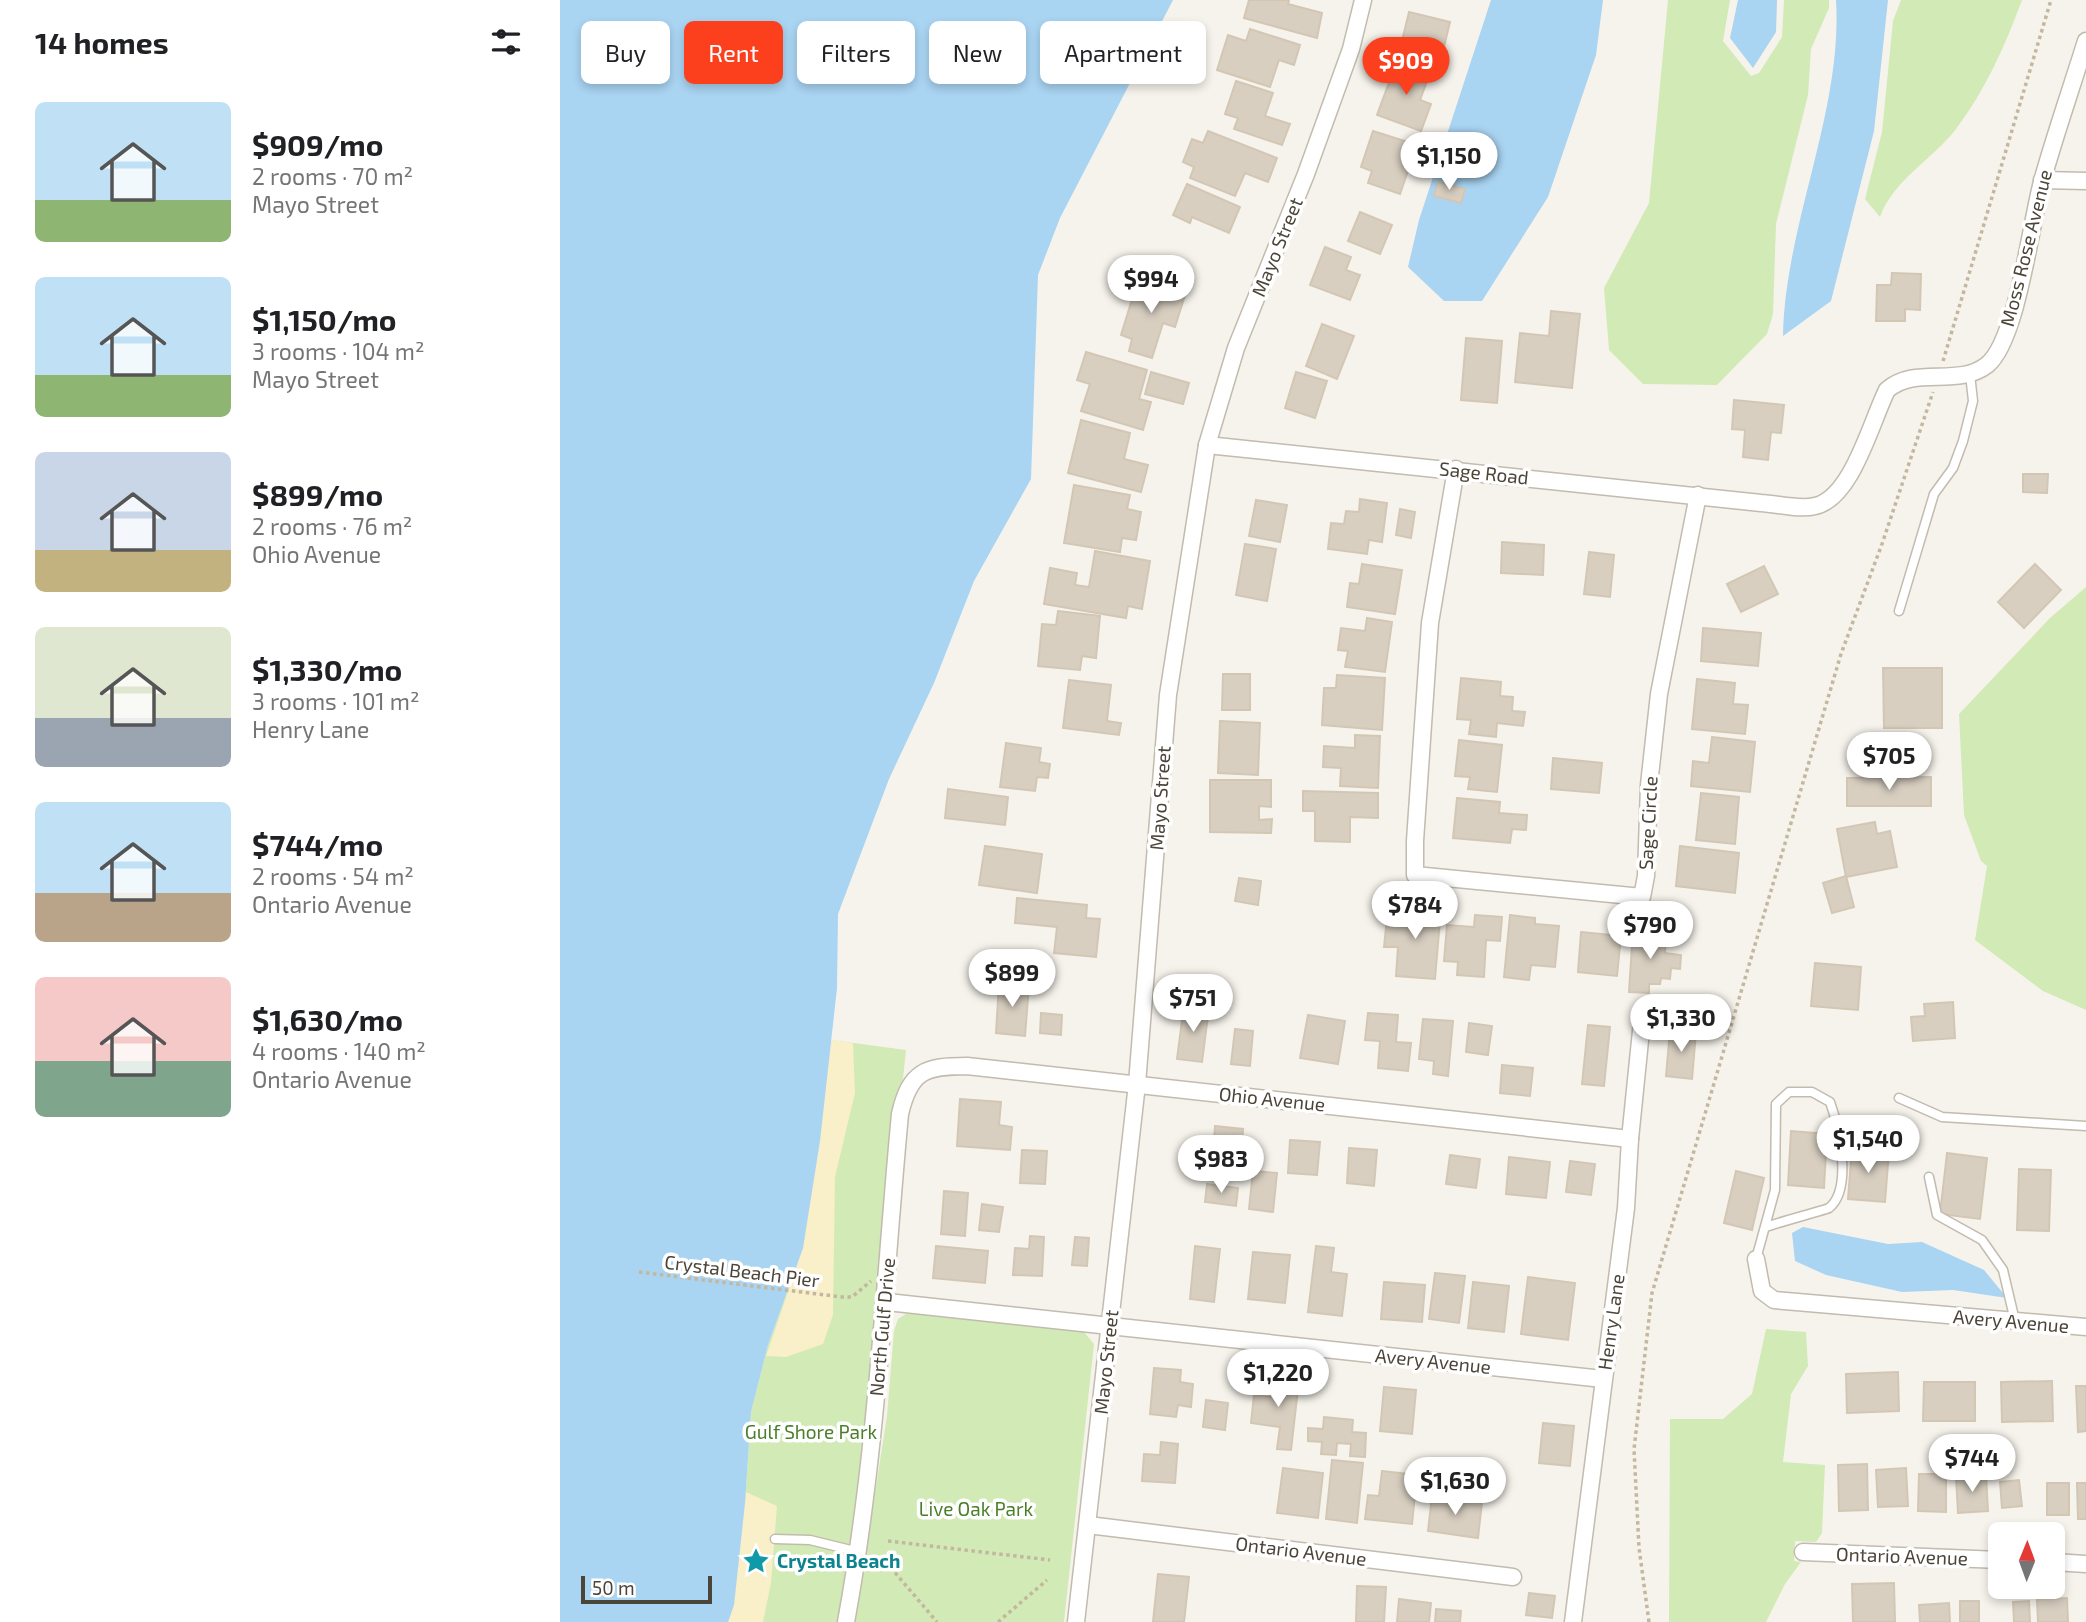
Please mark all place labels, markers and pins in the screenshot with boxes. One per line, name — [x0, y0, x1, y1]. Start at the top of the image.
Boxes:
pin: $909 — [1365, 38, 1447, 97]
pin: $1,150 — [1392, 132, 1506, 192]
pin: $994 — [1110, 256, 1192, 315]
pin: $705 — [1848, 732, 1930, 792]
pin: $784 — [1374, 881, 1456, 941]
pin: $790 — [1609, 902, 1691, 961]
pin: $899 — [971, 950, 1053, 1009]
pin: $751 — [1152, 974, 1234, 1034]
pin: $1,330 — [1624, 995, 1738, 1054]
pin: $1,540 — [1811, 1116, 1925, 1175]
pin: $983 — [1180, 1136, 1262, 1195]
pin: $1,220 — [1221, 1350, 1335, 1409]
pin: $744 — [1931, 1434, 2013, 1494]
pin: $1,630 — [1398, 1458, 1512, 1517]
place icon: Crystal Beach — [741, 1546, 771, 1576]
place label: Crystal Beach — [777, 1549, 900, 1573]

